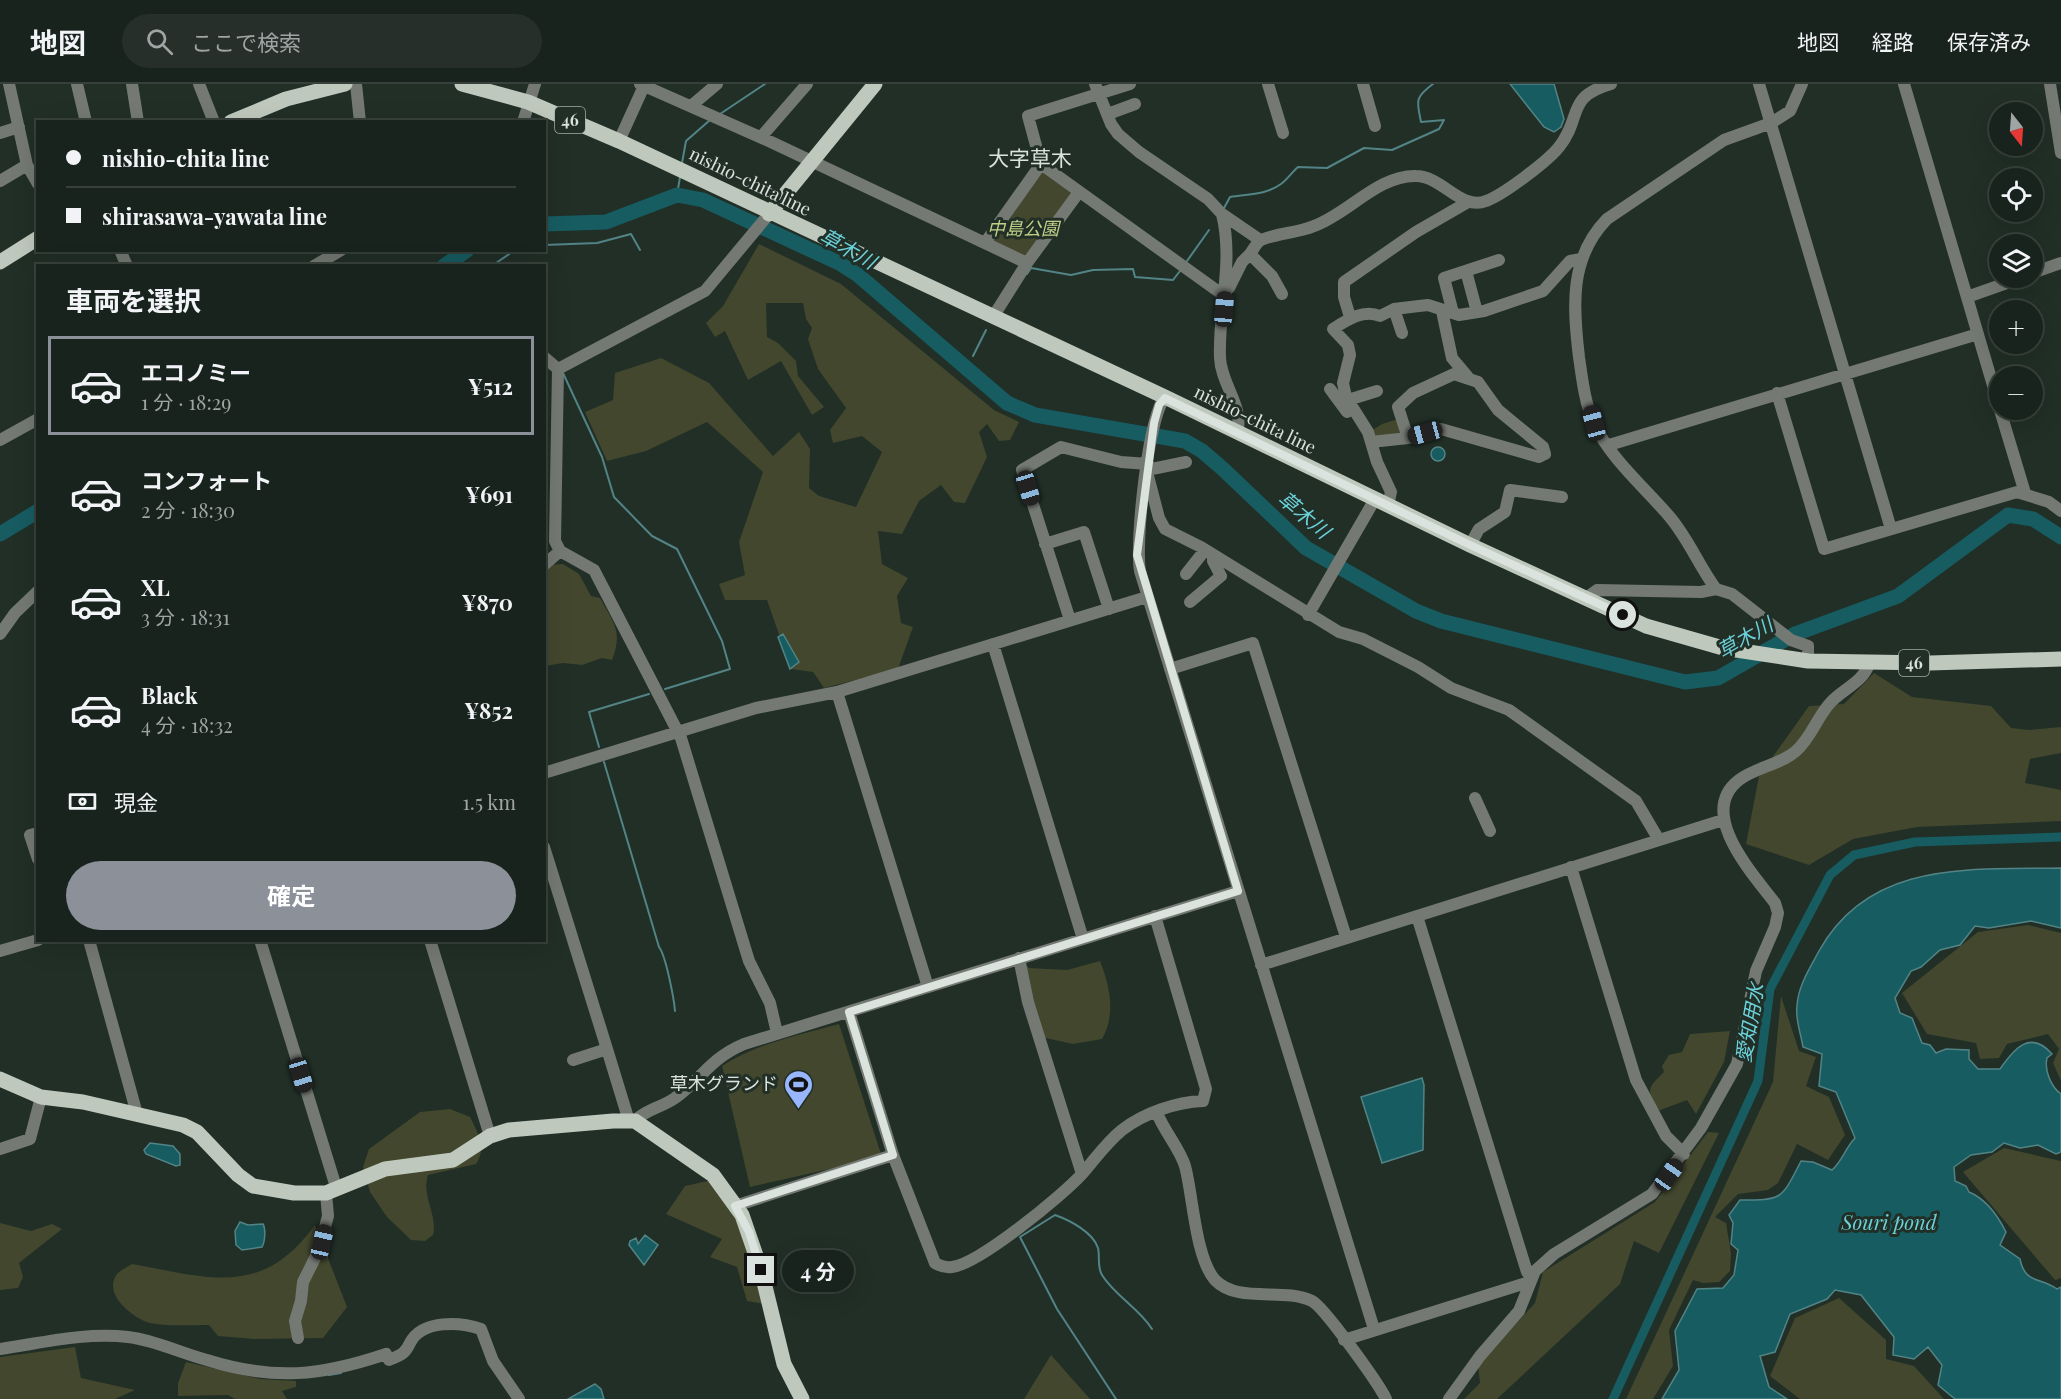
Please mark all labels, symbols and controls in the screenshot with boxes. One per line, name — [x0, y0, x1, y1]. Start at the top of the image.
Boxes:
search box — [122, 14, 542, 68]
text: 地図 — [30, 23, 86, 60]
icon: search — [143, 25, 176, 58]
text: ここで検索 — [191, 27, 301, 57]
text: 地図 — [1797, 27, 1839, 55]
text: 経路 — [1872, 27, 1914, 55]
text: 保存済み — [1947, 27, 2031, 55]
north arrow — [1989, 102, 2043, 156]
map controls — [1989, 102, 2043, 420]
road number: 46 — [555, 107, 585, 133]
street label: nishio-chita line — [686, 141, 815, 221]
text: nishio-chita line — [102, 143, 269, 173]
district label: 大字草木 — [988, 143, 1072, 171]
button: locate — [1989, 168, 2043, 222]
text: shirasawa-yawata line — [102, 201, 327, 231]
park label: 中島公園 — [987, 216, 1062, 240]
water label: 草木川 — [816, 221, 883, 275]
button: layers — [1989, 234, 2043, 288]
text: 車両を選択 — [66, 282, 201, 318]
car — [1213, 290, 1235, 328]
button: + — [1989, 300, 2043, 354]
text: エコノミー — [141, 357, 251, 387]
icon: car — [69, 359, 123, 413]
button: − — [1989, 366, 2043, 420]
text: ¥512 — [468, 371, 513, 401]
street label: nishio-chita line — [1191, 379, 1320, 459]
text: 1 分 · 18:29 — [141, 388, 232, 415]
car — [1581, 403, 1607, 443]
car — [1405, 420, 1445, 446]
text: コンフォート — [141, 465, 272, 495]
icon: car — [69, 467, 123, 521]
car — [1014, 468, 1042, 508]
text: ¥691 — [465, 479, 513, 509]
water label: 草木川 — [1273, 484, 1338, 545]
text: 2 分 · 18:30 — [141, 496, 235, 523]
text: XL — [141, 572, 170, 602]
icon: car — [69, 575, 123, 629]
text: ¥870 — [462, 587, 513, 617]
route start — [1609, 601, 1636, 628]
text: 3 分 · 18:31 — [141, 603, 230, 630]
water label: 草木川 — [1712, 609, 1779, 663]
road number: 46 — [1899, 650, 1929, 676]
text: Black — [141, 680, 198, 710]
icon: car — [69, 683, 123, 737]
text: ¥852 — [464, 695, 513, 725]
text: 4 分 · 18:32 — [141, 711, 233, 738]
icon: cash — [66, 785, 99, 818]
text: 現金 — [114, 787, 158, 817]
text: 1.5 km — [462, 788, 516, 815]
button: 確定 — [66, 861, 516, 930]
water label: 愛知用水 — [1728, 979, 1769, 1064]
car — [287, 1055, 315, 1095]
sports icon: 草木グランド — [783, 1068, 815, 1110]
place label: 草木グランド — [670, 1071, 778, 1095]
car — [1651, 1155, 1687, 1195]
water label: Souri pond — [1840, 1208, 1938, 1235]
car — [309, 1222, 335, 1262]
callout: 4 分 — [782, 1249, 854, 1291]
route end — [747, 1256, 774, 1283]
text: 4 分 — [800, 1257, 836, 1284]

